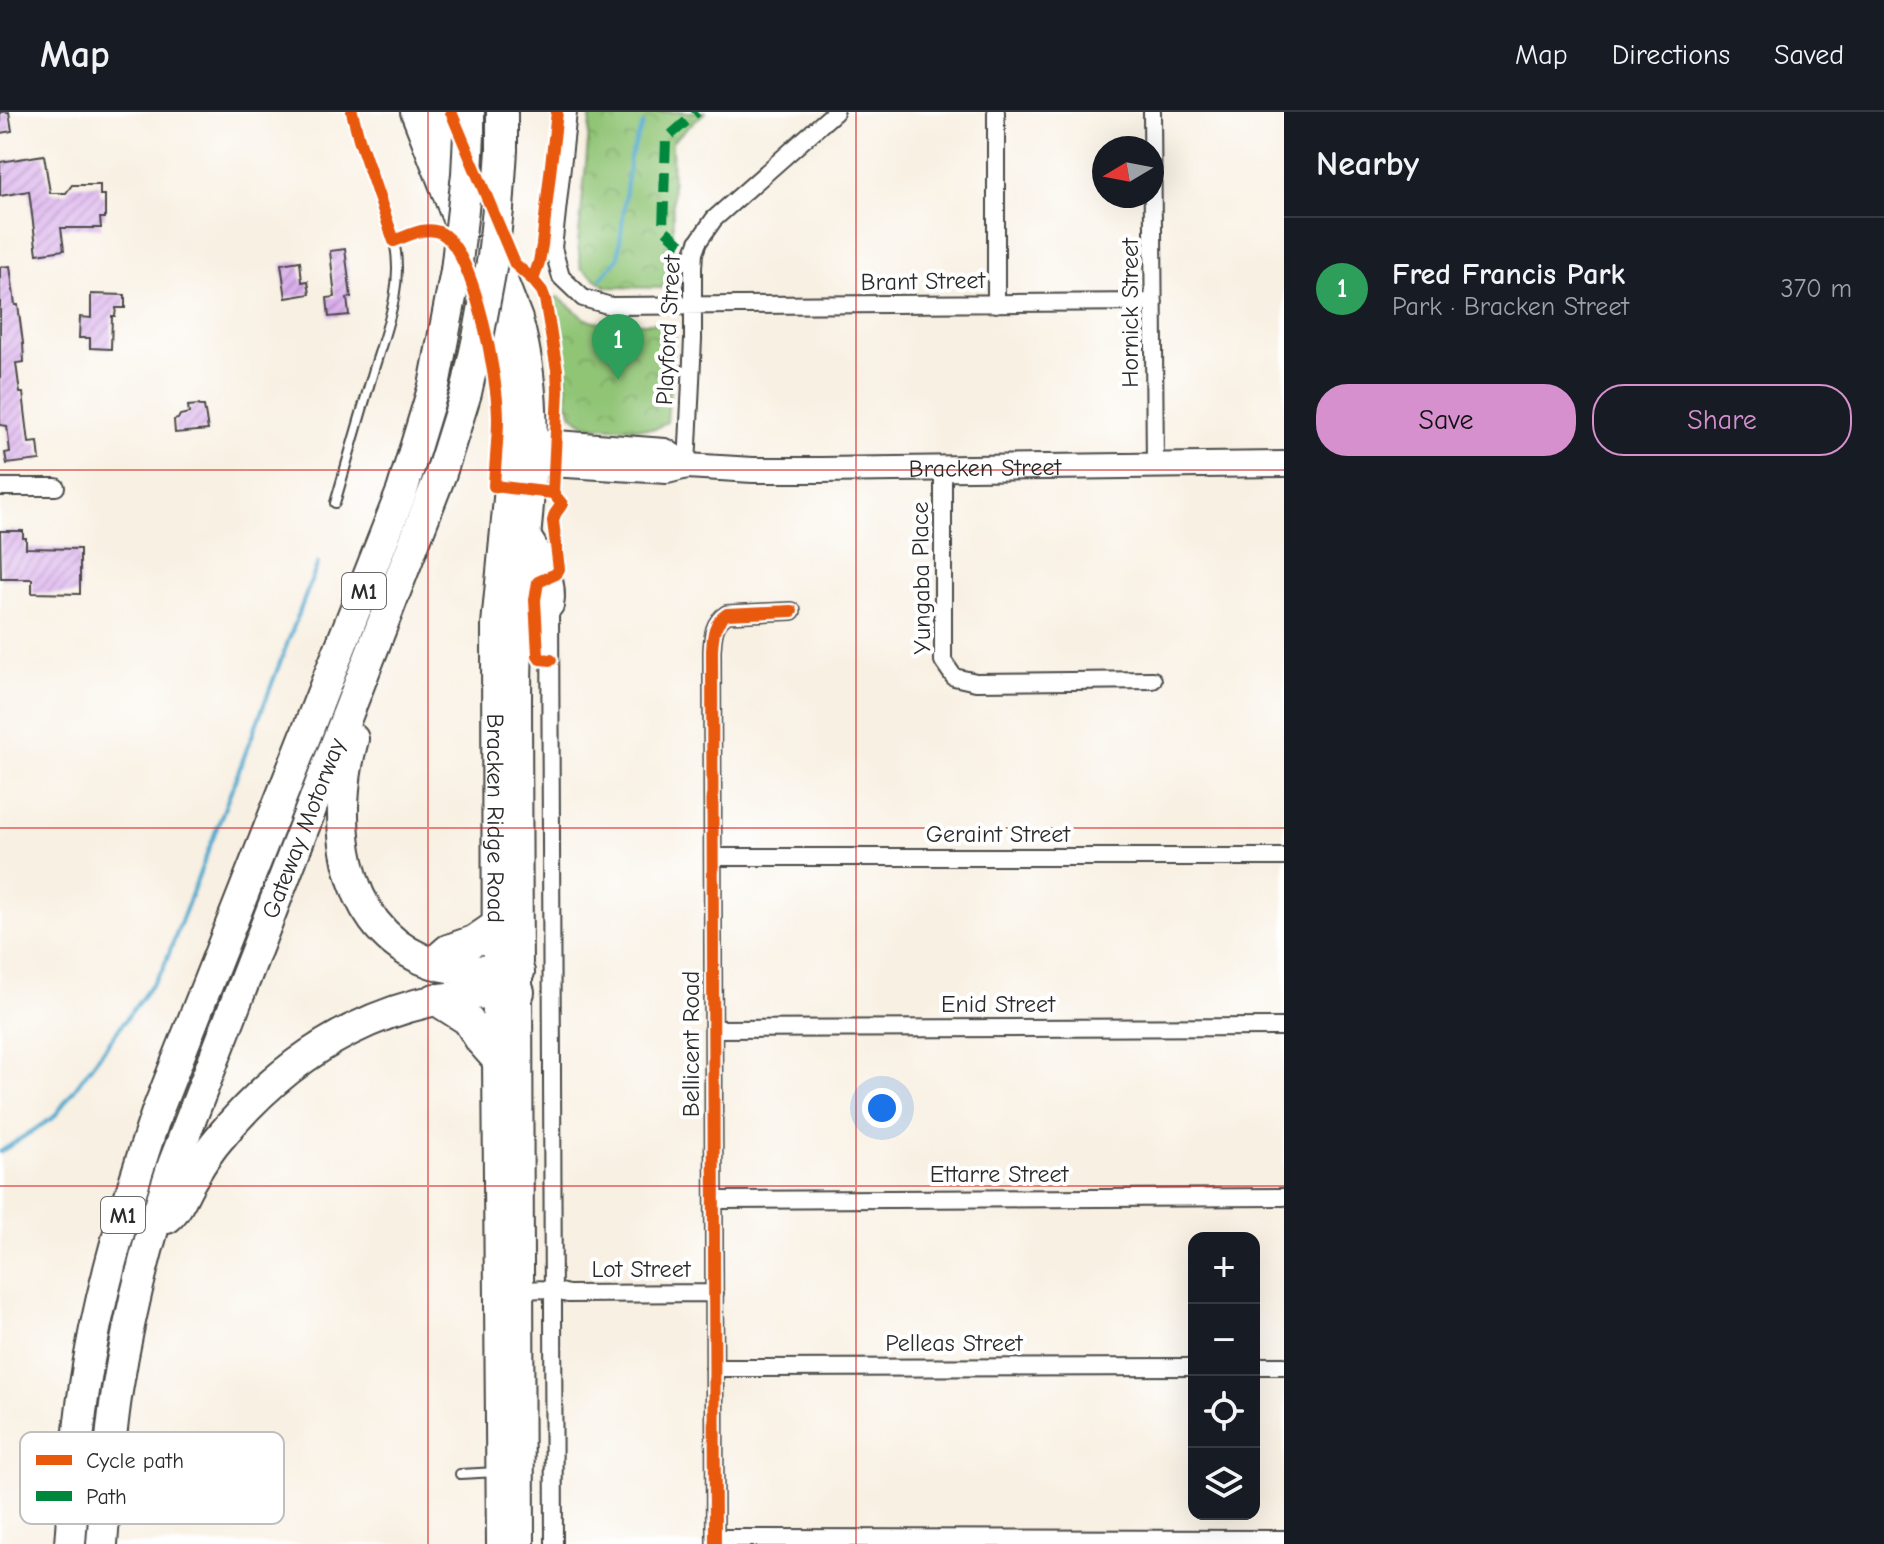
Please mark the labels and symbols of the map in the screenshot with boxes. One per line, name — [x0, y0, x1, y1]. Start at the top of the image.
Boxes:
north arrow — [1092, 136, 1164, 208]
street label: Hornick Street — [1116, 237, 1144, 388]
street label: Playford Street — [650, 253, 686, 406]
street label: Brant Street — [860, 266, 987, 296]
pin: 1 — [592, 314, 644, 380]
street label: Bracken Street — [909, 453, 1063, 483]
street label: Yungaba Place — [906, 501, 936, 655]
road number: M1 — [342, 573, 386, 609]
street label: Bracken Ridge Road — [481, 713, 510, 923]
street label: Gateway Motorway — [256, 734, 351, 922]
street label: Geraint Street — [926, 820, 1071, 848]
street label: Bellicent Road — [677, 971, 705, 1117]
street label: Enid Street — [941, 990, 1056, 1018]
your location — [862, 1088, 902, 1128]
street label: Ettarre Street — [930, 1160, 1069, 1188]
road number: M1 — [101, 1197, 145, 1233]
street label: Lot Street — [591, 1255, 692, 1283]
street label: Pelleas Street — [885, 1329, 1024, 1357]
legend — [20, 1432, 284, 1524]
text: Cycle path — [86, 1448, 184, 1474]
text: Path — [86, 1484, 127, 1510]

